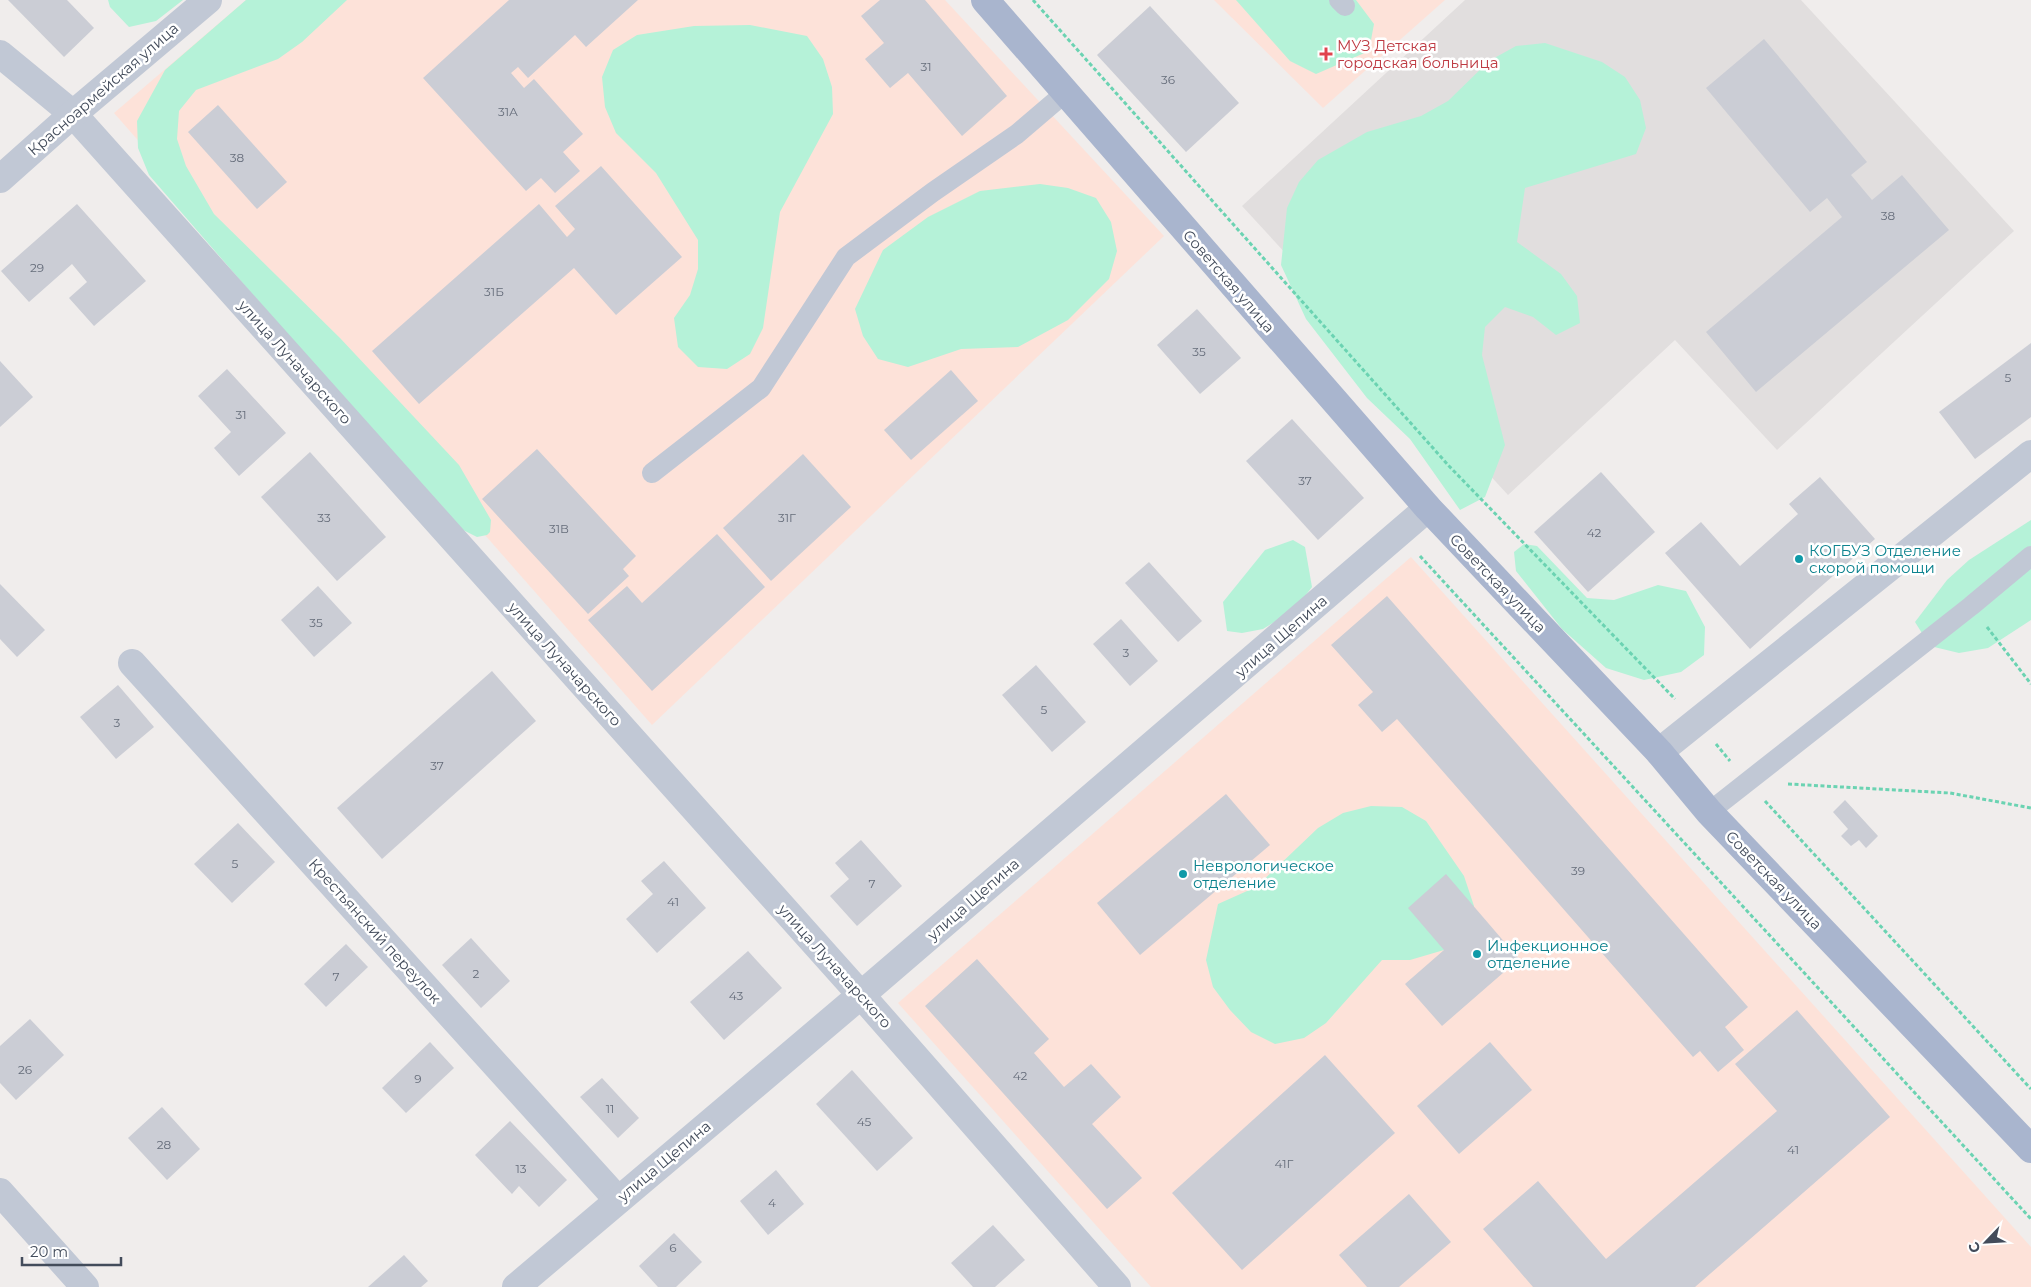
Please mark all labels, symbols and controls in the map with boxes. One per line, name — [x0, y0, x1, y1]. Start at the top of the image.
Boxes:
street label: Красноармейская улица — [24, 18, 182, 160]
place label: МУЗ Детская городская больница — [1337, 36, 1498, 72]
marker: МУЗ Детская городская больница — [1319, 47, 1333, 61]
house number: 31 — [920, 59, 932, 74]
house number: 36 — [1161, 72, 1175, 87]
house number: 31А — [498, 104, 518, 119]
house number: 38 — [230, 150, 245, 165]
house number: 38 — [1881, 208, 1896, 223]
street label: Советская улица — [1179, 226, 1279, 336]
house number: 29 — [30, 260, 44, 275]
house number: 31Б — [484, 284, 504, 299]
street label: улица Луначарского — [234, 295, 356, 428]
house number: 35 — [1192, 344, 1206, 359]
house number: 5 — [2005, 370, 2012, 385]
house number: 31 — [235, 407, 247, 422]
house number: 37 — [1298, 473, 1312, 488]
house number: 33 — [317, 510, 331, 525]
house number: 31Г — [778, 510, 796, 525]
house number: 31В — [549, 521, 569, 536]
house number: 42 — [1587, 525, 1602, 540]
street label: Советская улица — [1446, 530, 1550, 636]
place label: КОГБУЗ Отделение скорой помощи — [1809, 541, 1961, 577]
marker: КОГБУЗ Отделение скорой помощи — [1793, 553, 1805, 565]
street label: улица Щепина — [1230, 591, 1331, 682]
street label: улица Луначарского — [504, 597, 626, 730]
house number: 35 — [309, 615, 323, 630]
house number: 3 — [1123, 645, 1130, 660]
house number: 5 — [1041, 702, 1048, 717]
house number: 3 — [114, 715, 121, 730]
house number: 37 — [430, 758, 444, 773]
street label: Советская улица — [1722, 827, 1826, 933]
street label: улица Щепина — [922, 854, 1023, 945]
street label: Крестьянский переулок — [305, 855, 445, 1008]
house number: 5 — [232, 856, 239, 871]
place label: Неврологическое отделение — [1193, 856, 1334, 892]
house number: 39 — [1571, 863, 1585, 878]
marker: Неврологическое отделение — [1177, 868, 1189, 880]
house number: 7 — [868, 876, 876, 891]
house number: 41 — [667, 894, 679, 909]
street label: улица Луначарского — [774, 899, 896, 1032]
place label: Инфекционное отделение — [1487, 936, 1608, 972]
marker: Инфекционное отделение — [1471, 948, 1483, 960]
house number: 2 — [473, 966, 480, 981]
house number: 7 — [332, 969, 340, 984]
house number: 43 — [729, 988, 743, 1003]
house number: 26 — [18, 1062, 32, 1077]
house number: 42 — [1013, 1068, 1028, 1083]
house number: 9 — [414, 1071, 422, 1086]
house number: 11 — [606, 1101, 614, 1116]
house number: 45 — [857, 1114, 872, 1129]
street label: улица Щепина — [613, 1116, 714, 1206]
house number: 28 — [157, 1137, 172, 1152]
house number: 41 — [1787, 1142, 1799, 1157]
house number: 41Г — [1275, 1156, 1294, 1171]
house number: 13 — [515, 1161, 527, 1176]
house number: 4 — [768, 1195, 776, 1210]
north arrow — [1961, 1217, 2011, 1267]
scale bar — [22, 1234, 121, 1266]
text: С — [1964, 1239, 1985, 1256]
house number: 6 — [669, 1240, 677, 1255]
text: 20 m — [30, 1242, 68, 1261]

